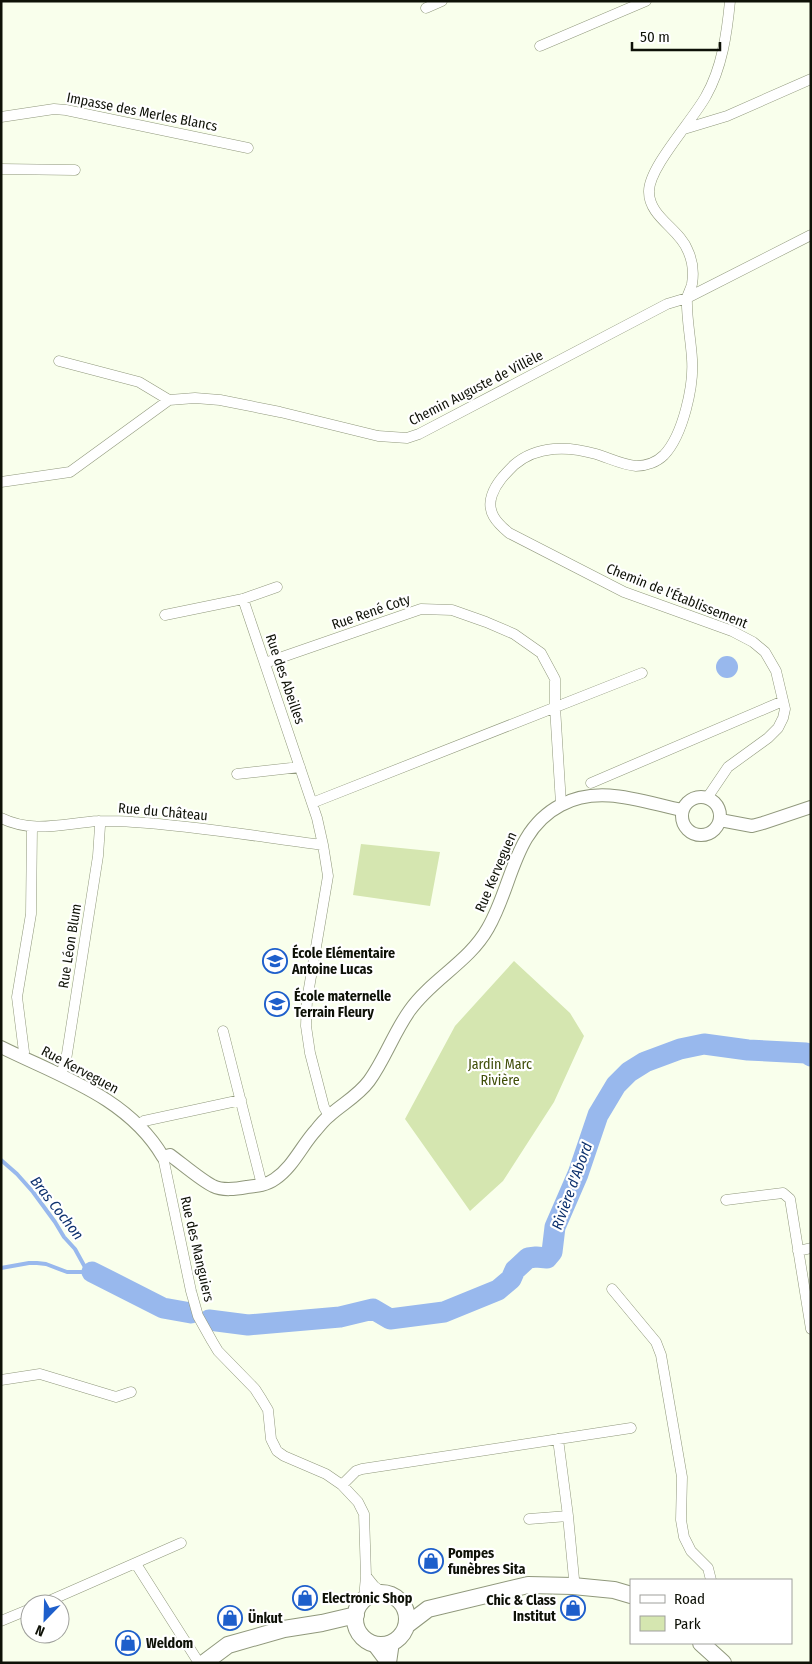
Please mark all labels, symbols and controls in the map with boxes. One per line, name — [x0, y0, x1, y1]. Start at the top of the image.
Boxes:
scale bar — [632, 20, 720, 52]
text: 50 m — [640, 28, 670, 46]
street label: Impasse des Merles Blancs — [65, 89, 219, 135]
street label: Chemin Auguste de Villèle — [406, 347, 546, 429]
street label: Chemin de l'Établissement — [604, 559, 751, 632]
street label: Rue René Coty — [329, 590, 413, 633]
street label: Rue des Abeilles — [262, 632, 308, 726]
street label: Rue du Château — [118, 800, 208, 824]
street label: Rue Kerveguen — [472, 829, 520, 915]
street label: Rue Léon Blum — [55, 902, 85, 990]
place label: École Elémentaire Antoine Lucas — [291, 944, 395, 978]
school or university icon: École Elémentaire Antoine Lucas — [262, 948, 288, 974]
place label: École maternelle Terrain Fleury — [294, 987, 391, 1021]
school or university icon: École maternelle Terrain Fleury — [264, 991, 290, 1017]
street label: Rue Kerveguen — [38, 1042, 122, 1098]
park label: Jardin Marc Rivière — [468, 1056, 532, 1089]
water label: Rivière d'Abord — [548, 1140, 596, 1232]
water label: Bras Cochon — [27, 1173, 87, 1243]
street label: Rue des Manguiers — [177, 1195, 217, 1304]
place label: Pompes funèbres Sita — [448, 1545, 525, 1578]
shop icon: Pompes funèbres Sita — [418, 1548, 444, 1574]
legend — [630, 1579, 792, 1644]
shop icon: Electronic Shop — [292, 1585, 318, 1611]
place label: Electronic Shop — [322, 1590, 413, 1607]
text: Road — [674, 1590, 705, 1608]
place label: Chic & Class Institut — [486, 1592, 557, 1625]
north arrow — [20, 1594, 70, 1644]
shop icon: Chic & Class Institut — [560, 1595, 586, 1621]
shop icon: Ünkut — [217, 1605, 243, 1631]
place label: Ünkut — [248, 1609, 284, 1627]
text: Park — [674, 1615, 701, 1633]
text: N — [33, 1621, 47, 1640]
shop icon: Weldom — [115, 1630, 141, 1656]
place label: Weldom — [146, 1635, 194, 1652]

